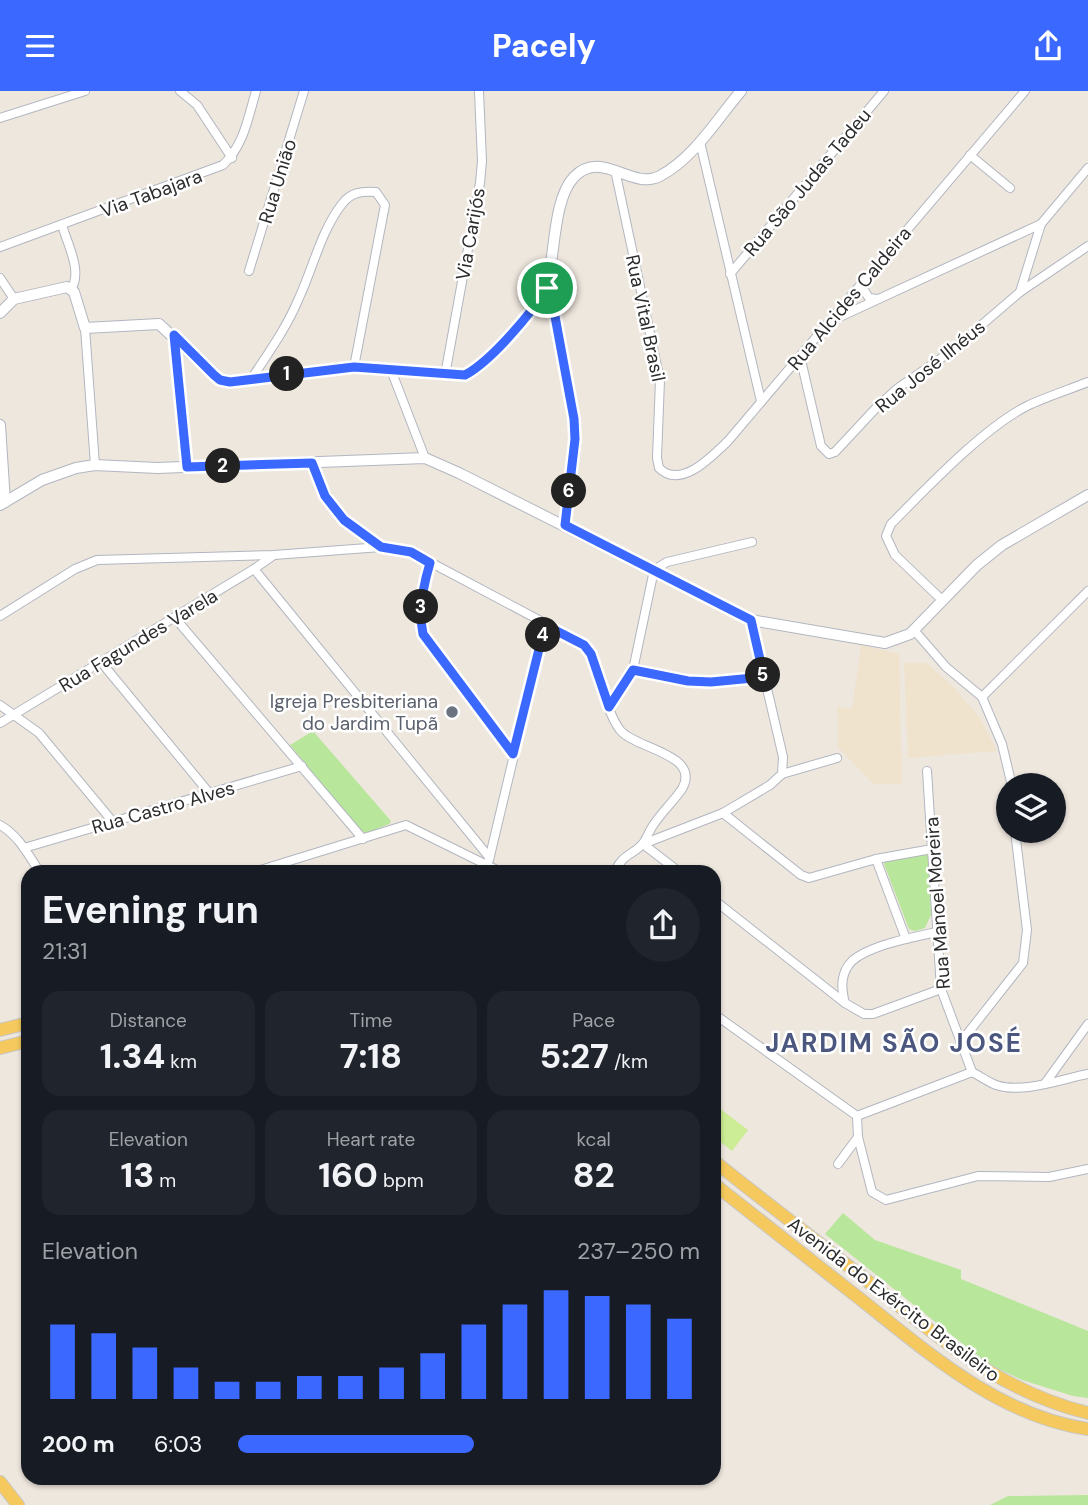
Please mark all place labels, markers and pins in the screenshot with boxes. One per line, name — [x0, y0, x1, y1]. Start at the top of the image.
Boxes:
pin — [517, 258, 577, 318]
pin: 1 — [270, 357, 304, 391]
pin: 2 — [206, 449, 241, 483]
pin: 6 — [552, 473, 586, 509]
pin: 3 — [404, 589, 438, 625]
pin: 4 — [526, 617, 560, 653]
pin: 5 — [746, 657, 780, 693]
place label: Igreja Presbiteriana do Jardim Tupã — [270, 689, 438, 736]
marker: Igreja Presbiteriana do Jardim Tupã — [444, 704, 460, 720]

